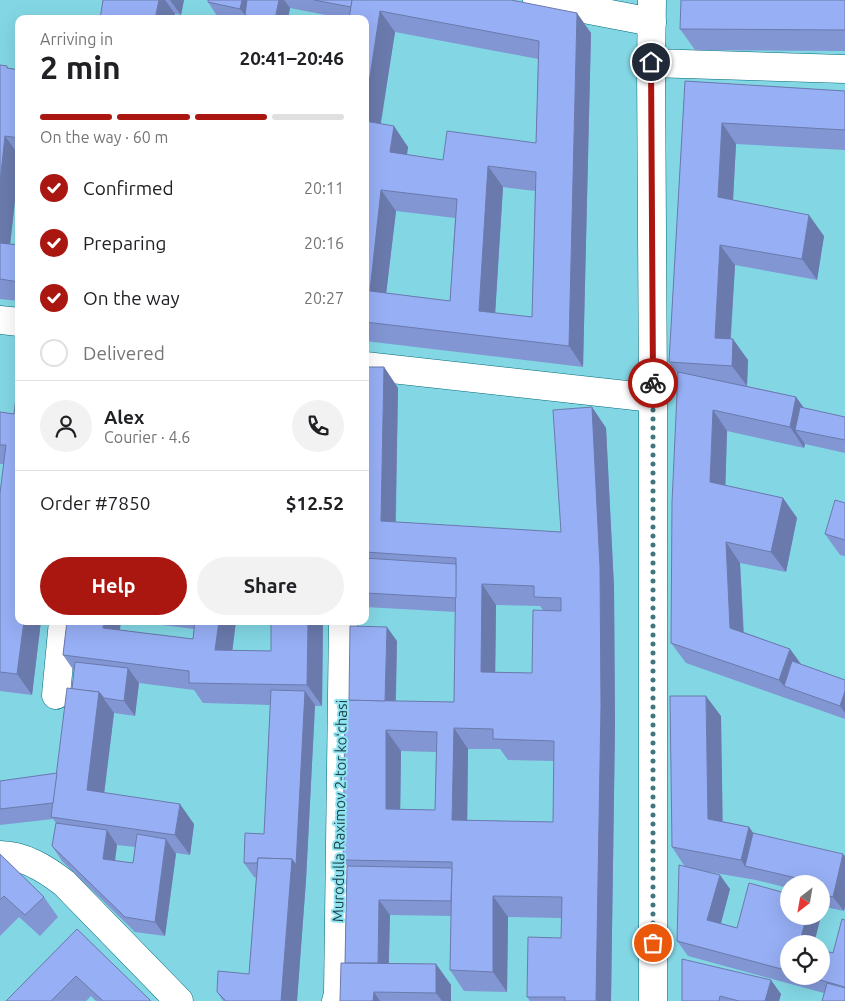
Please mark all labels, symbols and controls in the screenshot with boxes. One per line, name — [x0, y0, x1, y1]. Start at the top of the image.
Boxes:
text: Arriving in — [40, 30, 113, 48]
pin — [630, 41, 672, 83]
text: 20:41–20:46 — [239, 47, 344, 69]
icon: home — [637, 48, 665, 76]
text: 2 min — [40, 49, 121, 85]
text: On the way · 60 m — [40, 128, 168, 146]
icon: check — [40, 174, 68, 202]
text: Confirmed — [83, 177, 174, 199]
text: 20:11 — [304, 179, 344, 197]
icon: check — [40, 229, 68, 257]
text: Preparing — [83, 232, 167, 254]
text: 20:16 — [304, 234, 344, 252]
icon: check — [40, 284, 68, 312]
text: On the way — [83, 287, 180, 309]
text: 20:27 — [304, 289, 344, 307]
text: Delivered — [83, 342, 165, 364]
courier — [628, 358, 678, 408]
icon: bike — [639, 369, 667, 397]
button: person — [40, 400, 92, 452]
button: phone — [292, 400, 344, 452]
text: Alex — [104, 406, 144, 428]
text: Courier · 4.6 — [104, 428, 190, 446]
text: Order #7850 — [40, 492, 150, 514]
text: $12.52 — [286, 492, 344, 514]
button: Help — [40, 557, 187, 615]
button: Share — [197, 557, 344, 615]
street label: Murodulla Raximov 2-tor koʻchasi — [329, 700, 350, 922]
north arrow — [780, 875, 830, 925]
map controls — [780, 875, 830, 985]
pin — [632, 922, 674, 964]
icon: bag — [639, 929, 667, 957]
button: locate — [780, 935, 830, 985]

